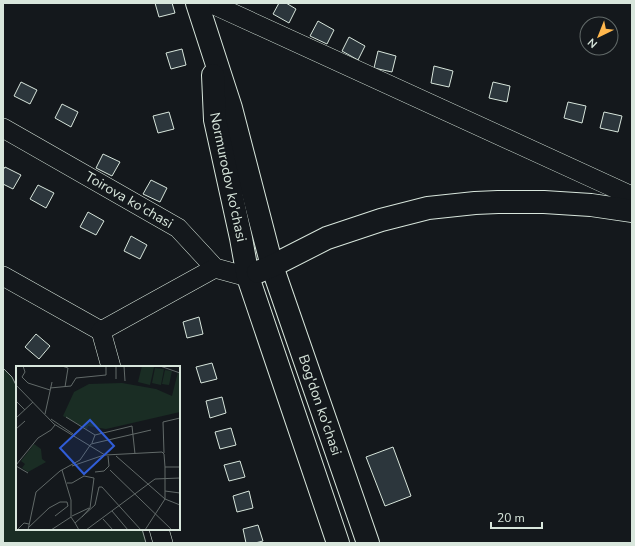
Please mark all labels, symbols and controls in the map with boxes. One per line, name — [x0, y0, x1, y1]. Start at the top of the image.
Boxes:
north arrow — [579, 16, 619, 56]
text: N — [584, 35, 601, 51]
street label: Normurodov ko'chasi — [205, 111, 251, 243]
street label: Toirova ko'chasi — [82, 167, 176, 233]
street label: Bog'don ko'chasi — [294, 352, 346, 458]
inset map — [16, 366, 180, 530]
scale bar — [491, 504, 542, 530]
text: 20 m — [497, 510, 525, 526]

